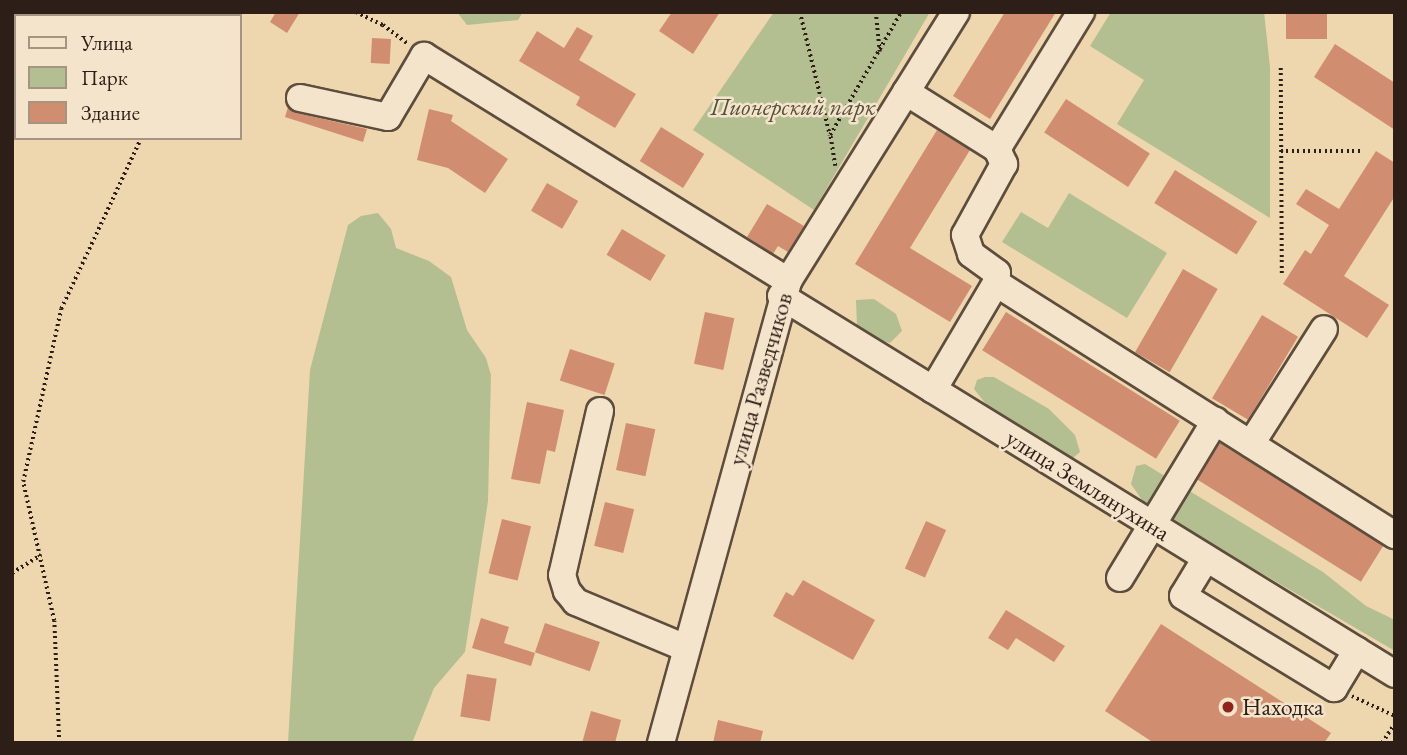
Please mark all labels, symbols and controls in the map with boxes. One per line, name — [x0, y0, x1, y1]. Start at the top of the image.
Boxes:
legend — [14, 14, 242, 140]
text: Улица — [81, 29, 133, 56]
text: Парк — [81, 64, 128, 91]
park label: Пионерский парк — [710, 93, 876, 121]
text: Здание — [81, 99, 140, 126]
street label: улица Разведчиков — [722, 289, 798, 469]
street label: улица Землянухина — [1001, 423, 1175, 547]
place label: Находка — [1242, 693, 1324, 721]
marker: Находка — [1220, 699, 1236, 715]

